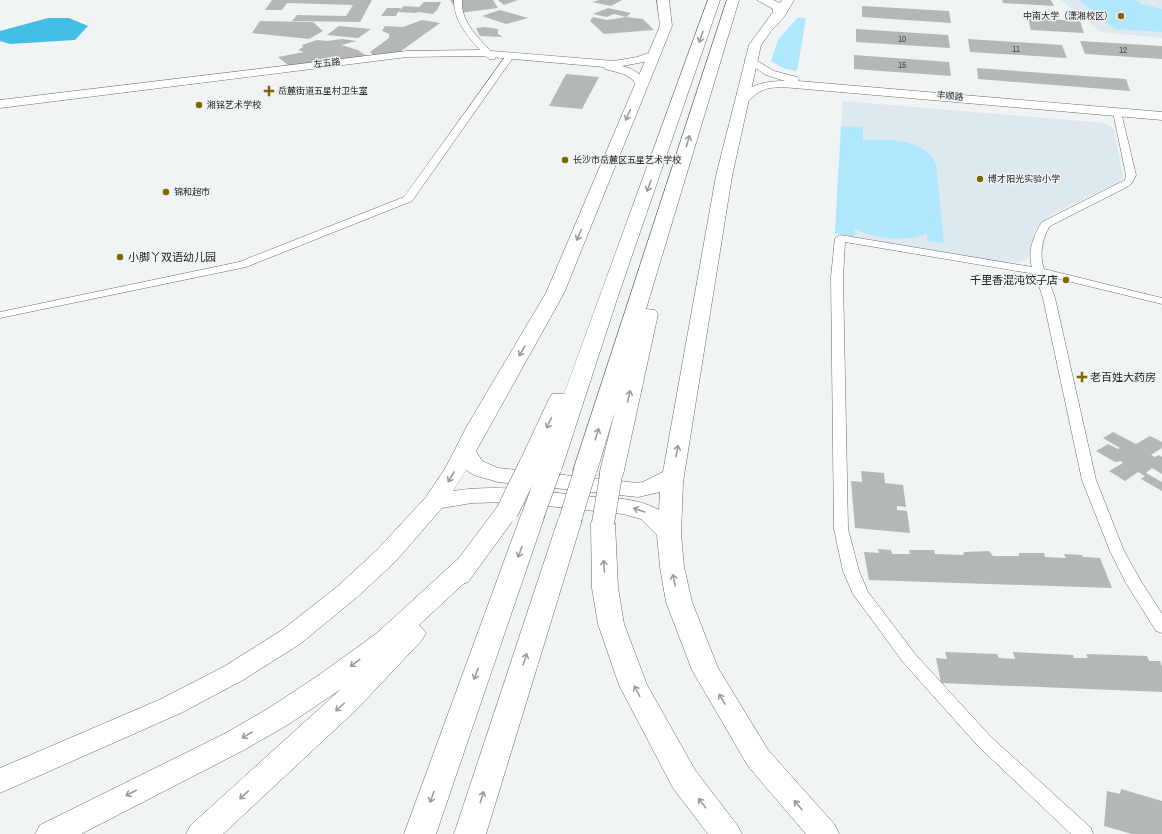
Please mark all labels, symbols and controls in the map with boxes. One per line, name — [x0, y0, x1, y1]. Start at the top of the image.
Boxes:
place label: 中南大学（潇湘校区） — [1023, 10, 1113, 22]
marker: 中南大学（潇湘校区） — [1116, 11, 1126, 21]
one-way arrow — [697, 30, 704, 43]
house number: 10 — [898, 33, 906, 45]
house number: 11 — [1012, 43, 1020, 55]
house number: 12 — [1119, 44, 1127, 56]
street label: 左五路 — [313, 55, 341, 71]
house number: 15 — [898, 59, 906, 71]
marker: 岳麓街道五星村卫生室 — [263, 85, 275, 97]
place label: 岳麓街道五星村卫生室 — [278, 85, 368, 97]
street label: 丰顺路 — [936, 89, 964, 103]
place label: 湘铭艺术学校 — [207, 99, 262, 111]
marker: 湘铭艺术学校 — [194, 100, 204, 110]
one-way arrow — [624, 108, 631, 120]
one-way arrow — [685, 135, 692, 148]
place label: 长沙市岳麓区五星艺术学校 — [573, 154, 682, 166]
marker: 长沙市岳麓区五星艺术学校 — [560, 155, 570, 165]
place label: 博才阳光实验小学 — [988, 173, 1060, 185]
marker: 博才阳光实验小学 — [975, 174, 985, 184]
one-way arrow — [644, 179, 652, 191]
place label: 锦和超市 — [174, 186, 210, 198]
marker: 锦和超市 — [161, 187, 171, 197]
one-way arrow — [575, 229, 583, 241]
place label: 小脚丫双语幼儿园 — [128, 250, 216, 264]
marker: 小脚丫双语幼儿园 — [115, 252, 125, 262]
place label: 千里香混沌饺子店 — [970, 273, 1058, 287]
marker: 千里香混沌饺子店 — [1061, 275, 1071, 285]
one-way arrow — [517, 345, 525, 357]
place label: 老百姓大药房 — [1090, 370, 1156, 384]
marker: 老百姓大药房 — [1077, 372, 1087, 382]
one-way arrow — [626, 390, 634, 403]
one-way arrow — [545, 416, 552, 428]
one-way arrow — [594, 427, 601, 440]
one-way arrow — [674, 444, 682, 457]
one-way arrow — [447, 471, 455, 483]
one-way arrow — [633, 506, 646, 513]
one-way arrow — [515, 546, 523, 558]
one-way arrow — [600, 560, 607, 573]
one-way arrow — [670, 573, 678, 586]
one-way arrow — [522, 653, 529, 666]
one-way arrow — [350, 659, 361, 668]
one-way arrow — [471, 668, 479, 680]
one-way arrow — [632, 685, 640, 697]
one-way arrow — [718, 693, 726, 705]
one-way arrow — [335, 703, 345, 712]
one-way arrow — [241, 731, 253, 739]
one-way arrow — [125, 790, 137, 798]
one-way arrow — [239, 790, 249, 800]
one-way arrow — [479, 790, 486, 803]
one-way arrow — [428, 791, 436, 803]
one-way arrow — [698, 798, 706, 809]
one-way arrow — [794, 800, 803, 810]

